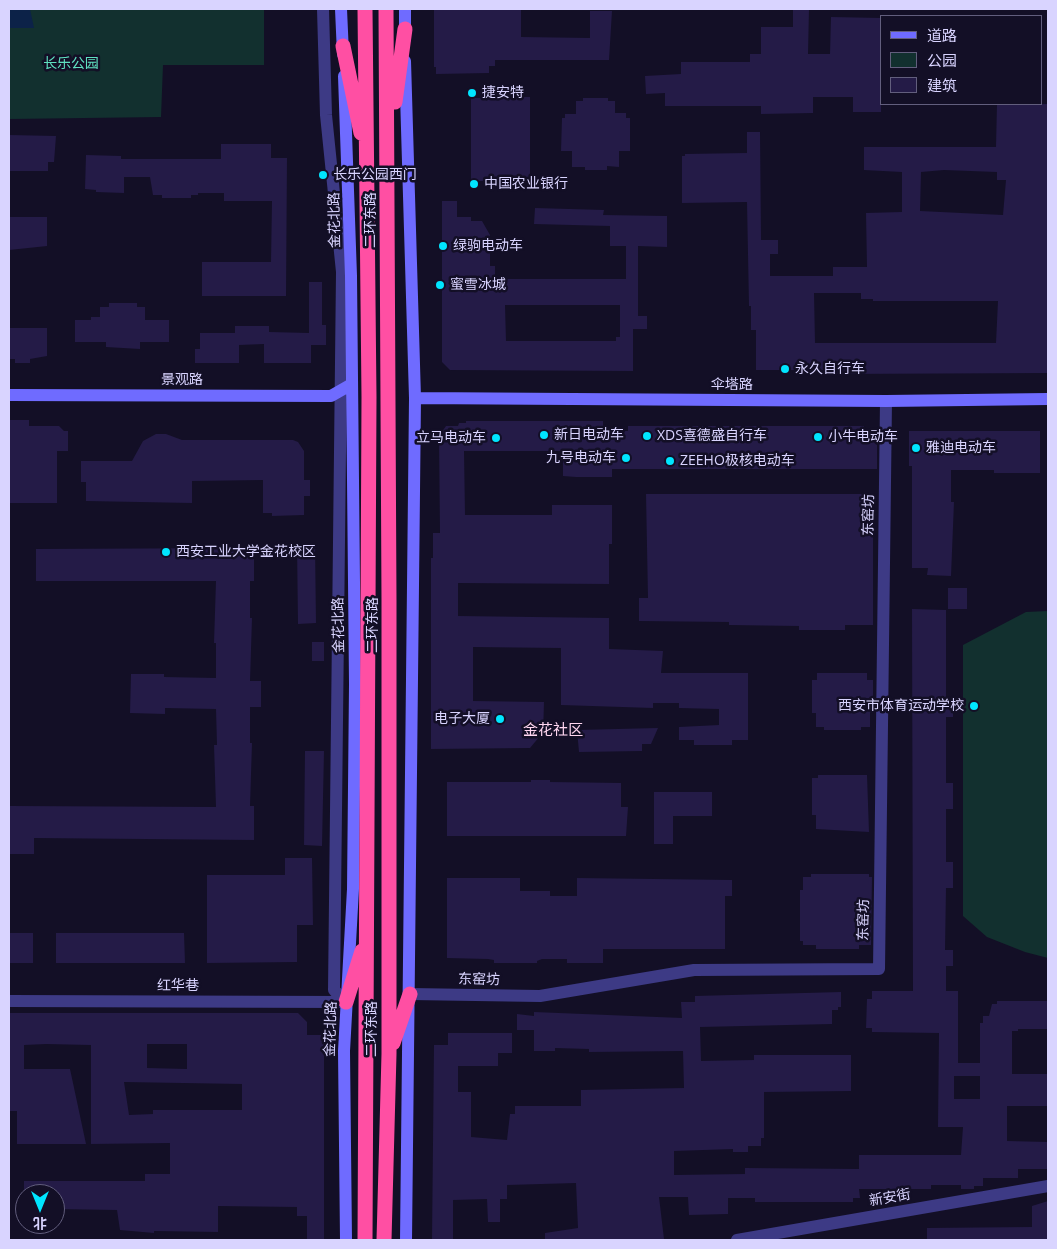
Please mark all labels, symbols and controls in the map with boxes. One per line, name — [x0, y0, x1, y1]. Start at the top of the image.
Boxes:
legend — [880, 15, 1042, 105]
text: 道路 — [927, 25, 957, 45]
text: 公园 — [927, 50, 957, 70]
park label: 长乐公园 — [43, 56, 99, 72]
text: 建筑 — [927, 75, 957, 95]
place label: 捷安特 — [482, 85, 524, 101]
marker: 捷安特 — [466, 87, 478, 99]
place label: 长乐公园西门 — [333, 167, 417, 183]
marker: 长乐公园西门 — [317, 169, 329, 181]
place label: 中国农业银行 — [484, 176, 568, 192]
marker: 中国农业银行 — [468, 178, 480, 190]
street label: 金花北路 — [326, 192, 344, 248]
street label: 二环东路 — [363, 192, 379, 248]
place label: 绿驹电动车 — [453, 238, 523, 254]
marker: 绿驹电动车 — [437, 240, 449, 252]
place label: 蜜雪冰城 — [450, 277, 506, 293]
marker: 蜜雪冰城 — [434, 279, 446, 291]
place label: 永久自行车 — [795, 361, 865, 377]
marker: 永久自行车 — [779, 363, 791, 375]
street label: 景观路 — [161, 372, 203, 388]
street label: 伞塔路 — [711, 377, 753, 393]
place label: 新日电动车 — [554, 427, 624, 443]
place label: XDS喜德盛自行车 — [657, 428, 767, 444]
marker: 新日电动车 — [538, 429, 550, 441]
place label: 小牛电动车 — [828, 429, 898, 445]
place label: 立马电动车 — [416, 430, 486, 446]
marker: XDS喜德盛自行车 — [641, 430, 653, 442]
marker: 小牛电动车 — [812, 431, 824, 443]
marker: 立马电动车 — [490, 432, 502, 444]
place label: 雅迪电动车 — [926, 440, 996, 456]
marker: 雅迪电动车 — [910, 442, 922, 454]
place label: 九号电动车 — [546, 450, 616, 466]
marker: 九号电动车 — [620, 452, 632, 464]
place label: ZEEHO极核电动车 — [680, 453, 795, 469]
marker: ZEEHO极核电动车 — [664, 455, 676, 467]
street label: 东窑坊 — [860, 494, 878, 536]
place label: 西安工业大学金花校区 — [176, 544, 316, 560]
marker: 西安工业大学金花校区 — [160, 546, 172, 558]
street label: 金花北路 — [330, 597, 348, 653]
street label: 二环东路 — [365, 597, 381, 653]
place label: 西安市体育运动学校 — [838, 698, 964, 714]
marker: 西安市体育运动学校 — [968, 700, 980, 712]
place label: 电子大厦 — [434, 711, 490, 727]
marker: 电子大厦 — [494, 713, 506, 725]
district label: 金花社区 — [523, 722, 583, 740]
street label: 东窑坊 — [855, 899, 873, 941]
street label: 东窑坊 — [458, 971, 500, 989]
street label: 红华巷 — [157, 978, 199, 994]
street label: 金花北路 — [322, 1001, 340, 1057]
street label: 二环东路 — [364, 1001, 380, 1057]
north arrow — [15, 1184, 65, 1234]
street label: 新安街 — [868, 1186, 912, 1210]
text: 北 — [33, 1214, 47, 1233]

